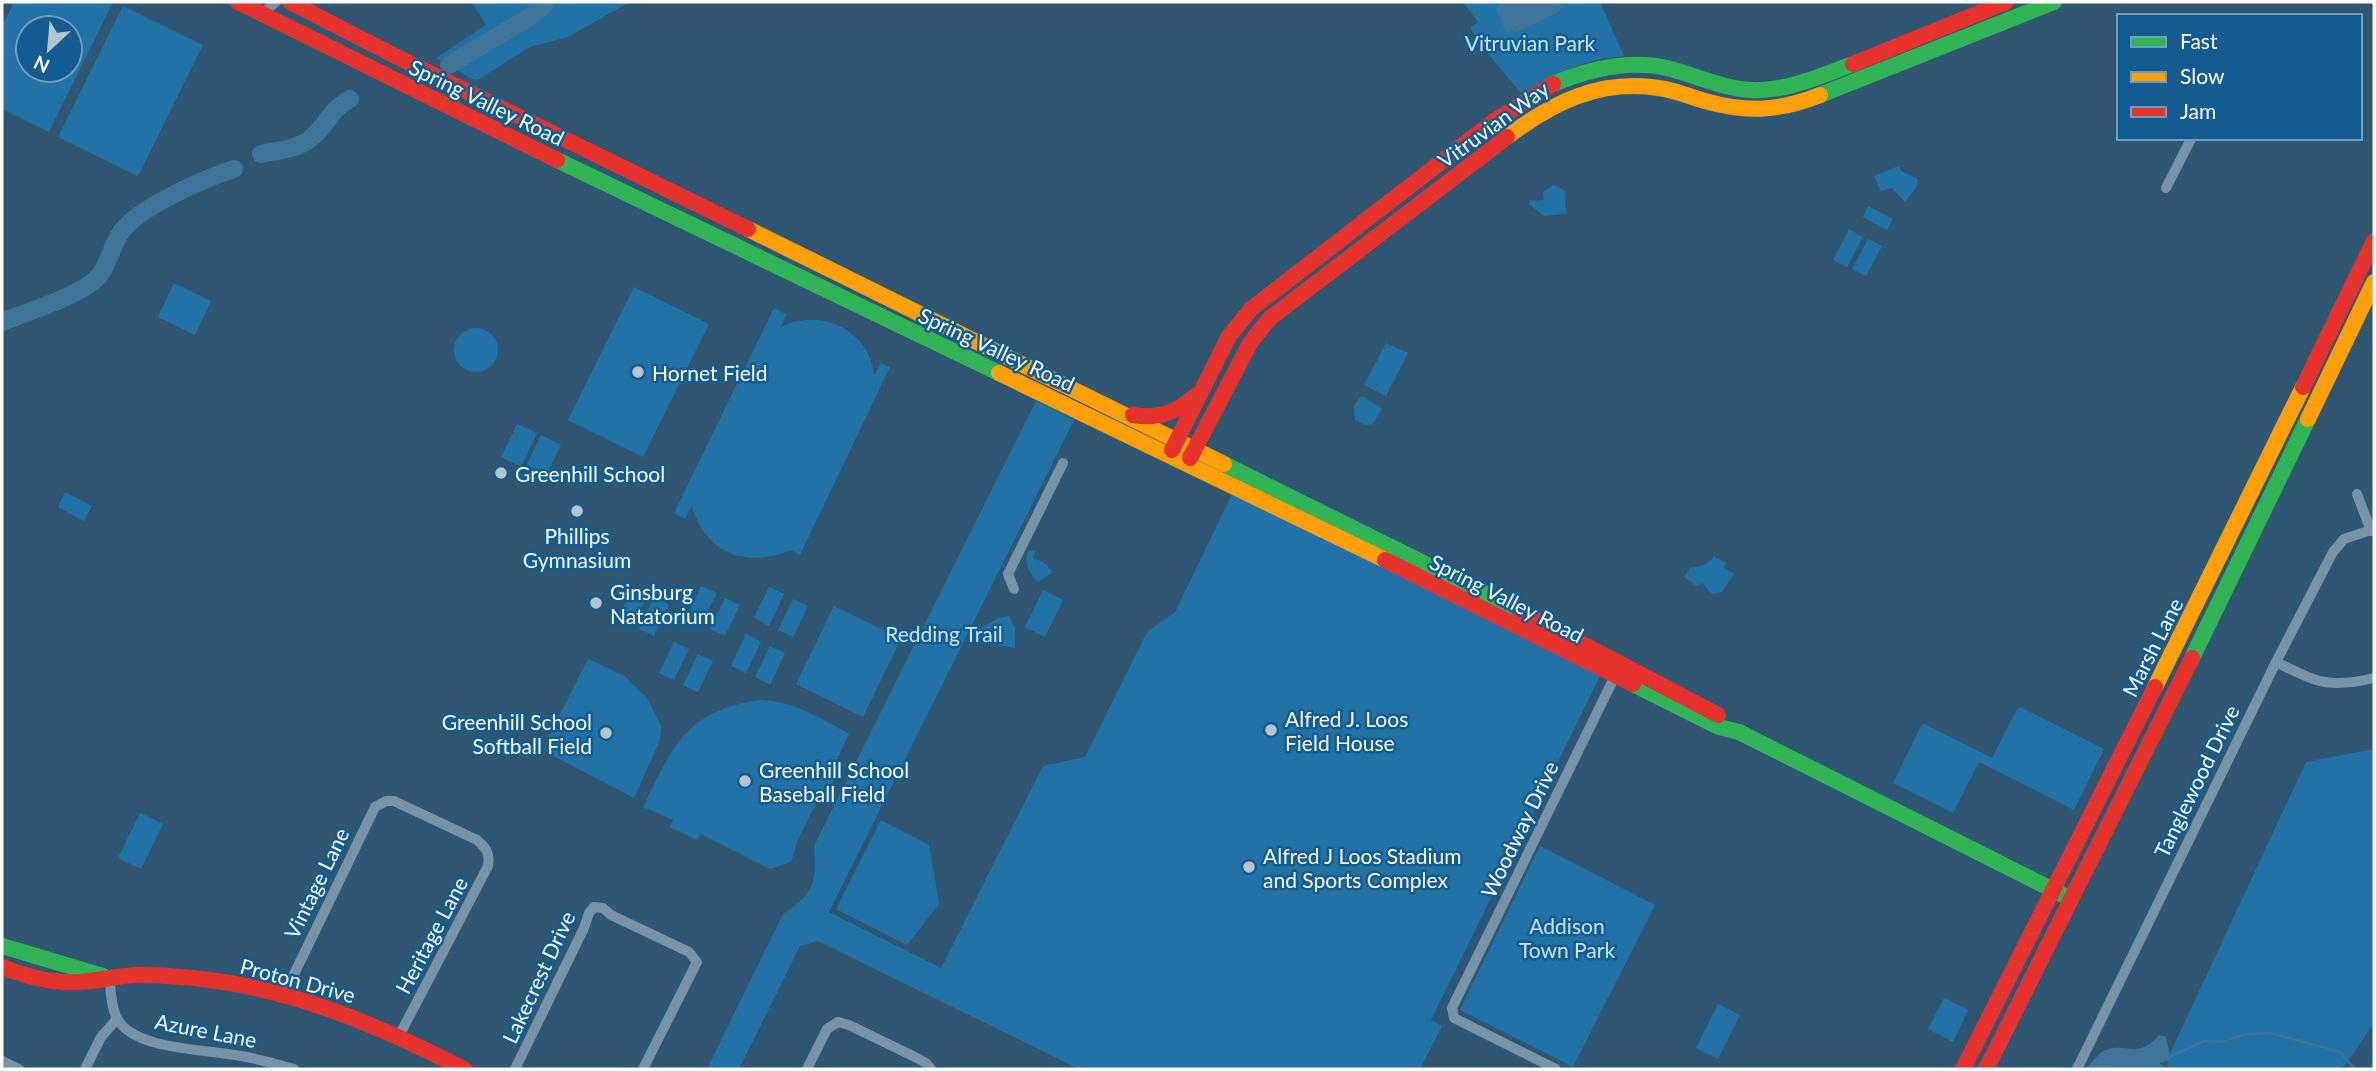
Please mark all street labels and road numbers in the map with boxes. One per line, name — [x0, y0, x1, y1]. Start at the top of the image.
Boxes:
street label: Spring Valley Road — [406, 54, 568, 150]
street label: Vitruvian Way — [1433, 75, 1553, 173]
street label: Spring Valley Road — [915, 302, 1079, 396]
street label: Spring Valley Road — [1426, 549, 1588, 647]
street label: Marsh Lane — [2116, 593, 2188, 701]
street label: Tanglewood Drive — [2148, 701, 2244, 861]
street label: Woodway Drive — [1475, 757, 1563, 901]
street label: Vintage Lane — [278, 824, 354, 942]
street label: Heritage Lane — [390, 872, 472, 998]
street label: Lakecrest Drive — [497, 907, 579, 1047]
street label: Proton Drive — [238, 953, 358, 1007]
street label: Azure Lane — [153, 1008, 259, 1052]

